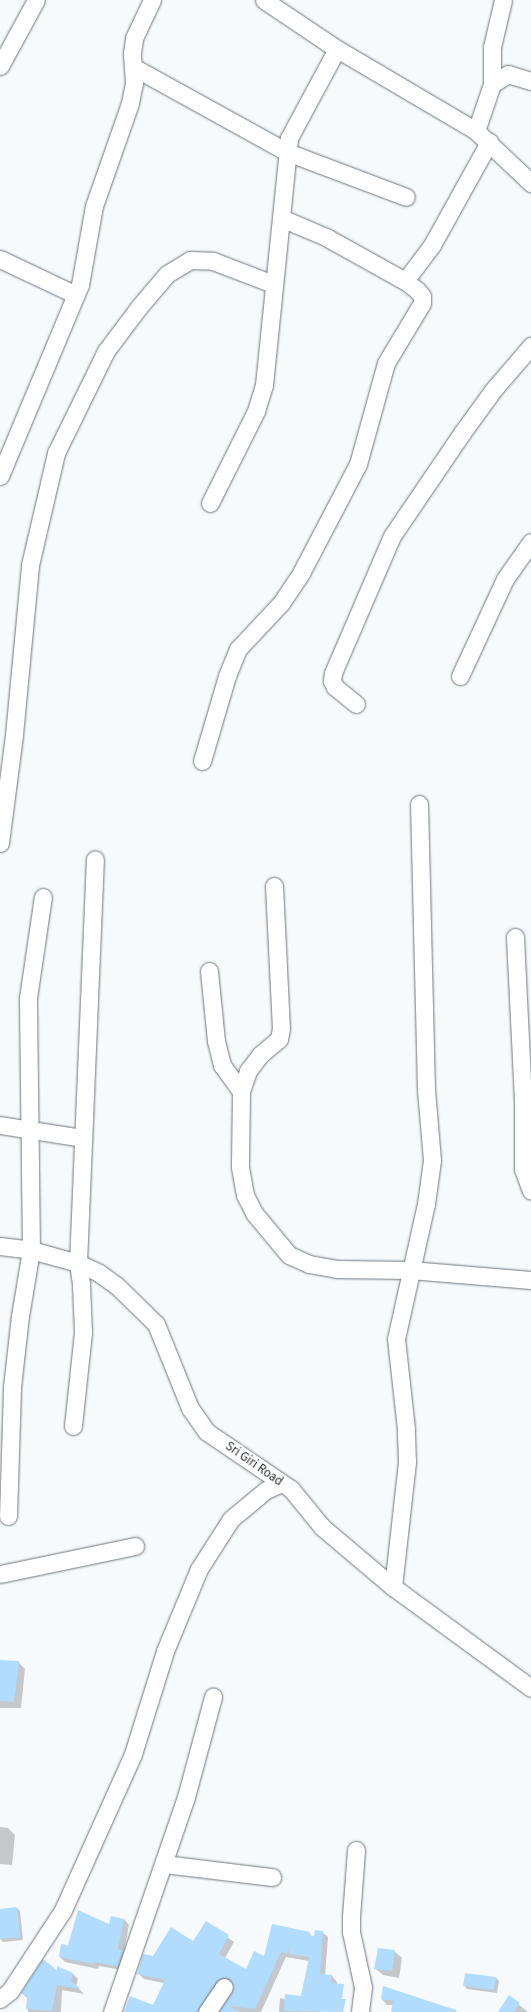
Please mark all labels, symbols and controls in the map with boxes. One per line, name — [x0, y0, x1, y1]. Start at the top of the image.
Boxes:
street label: Sri Giri Road — [222, 1438, 286, 1490]

